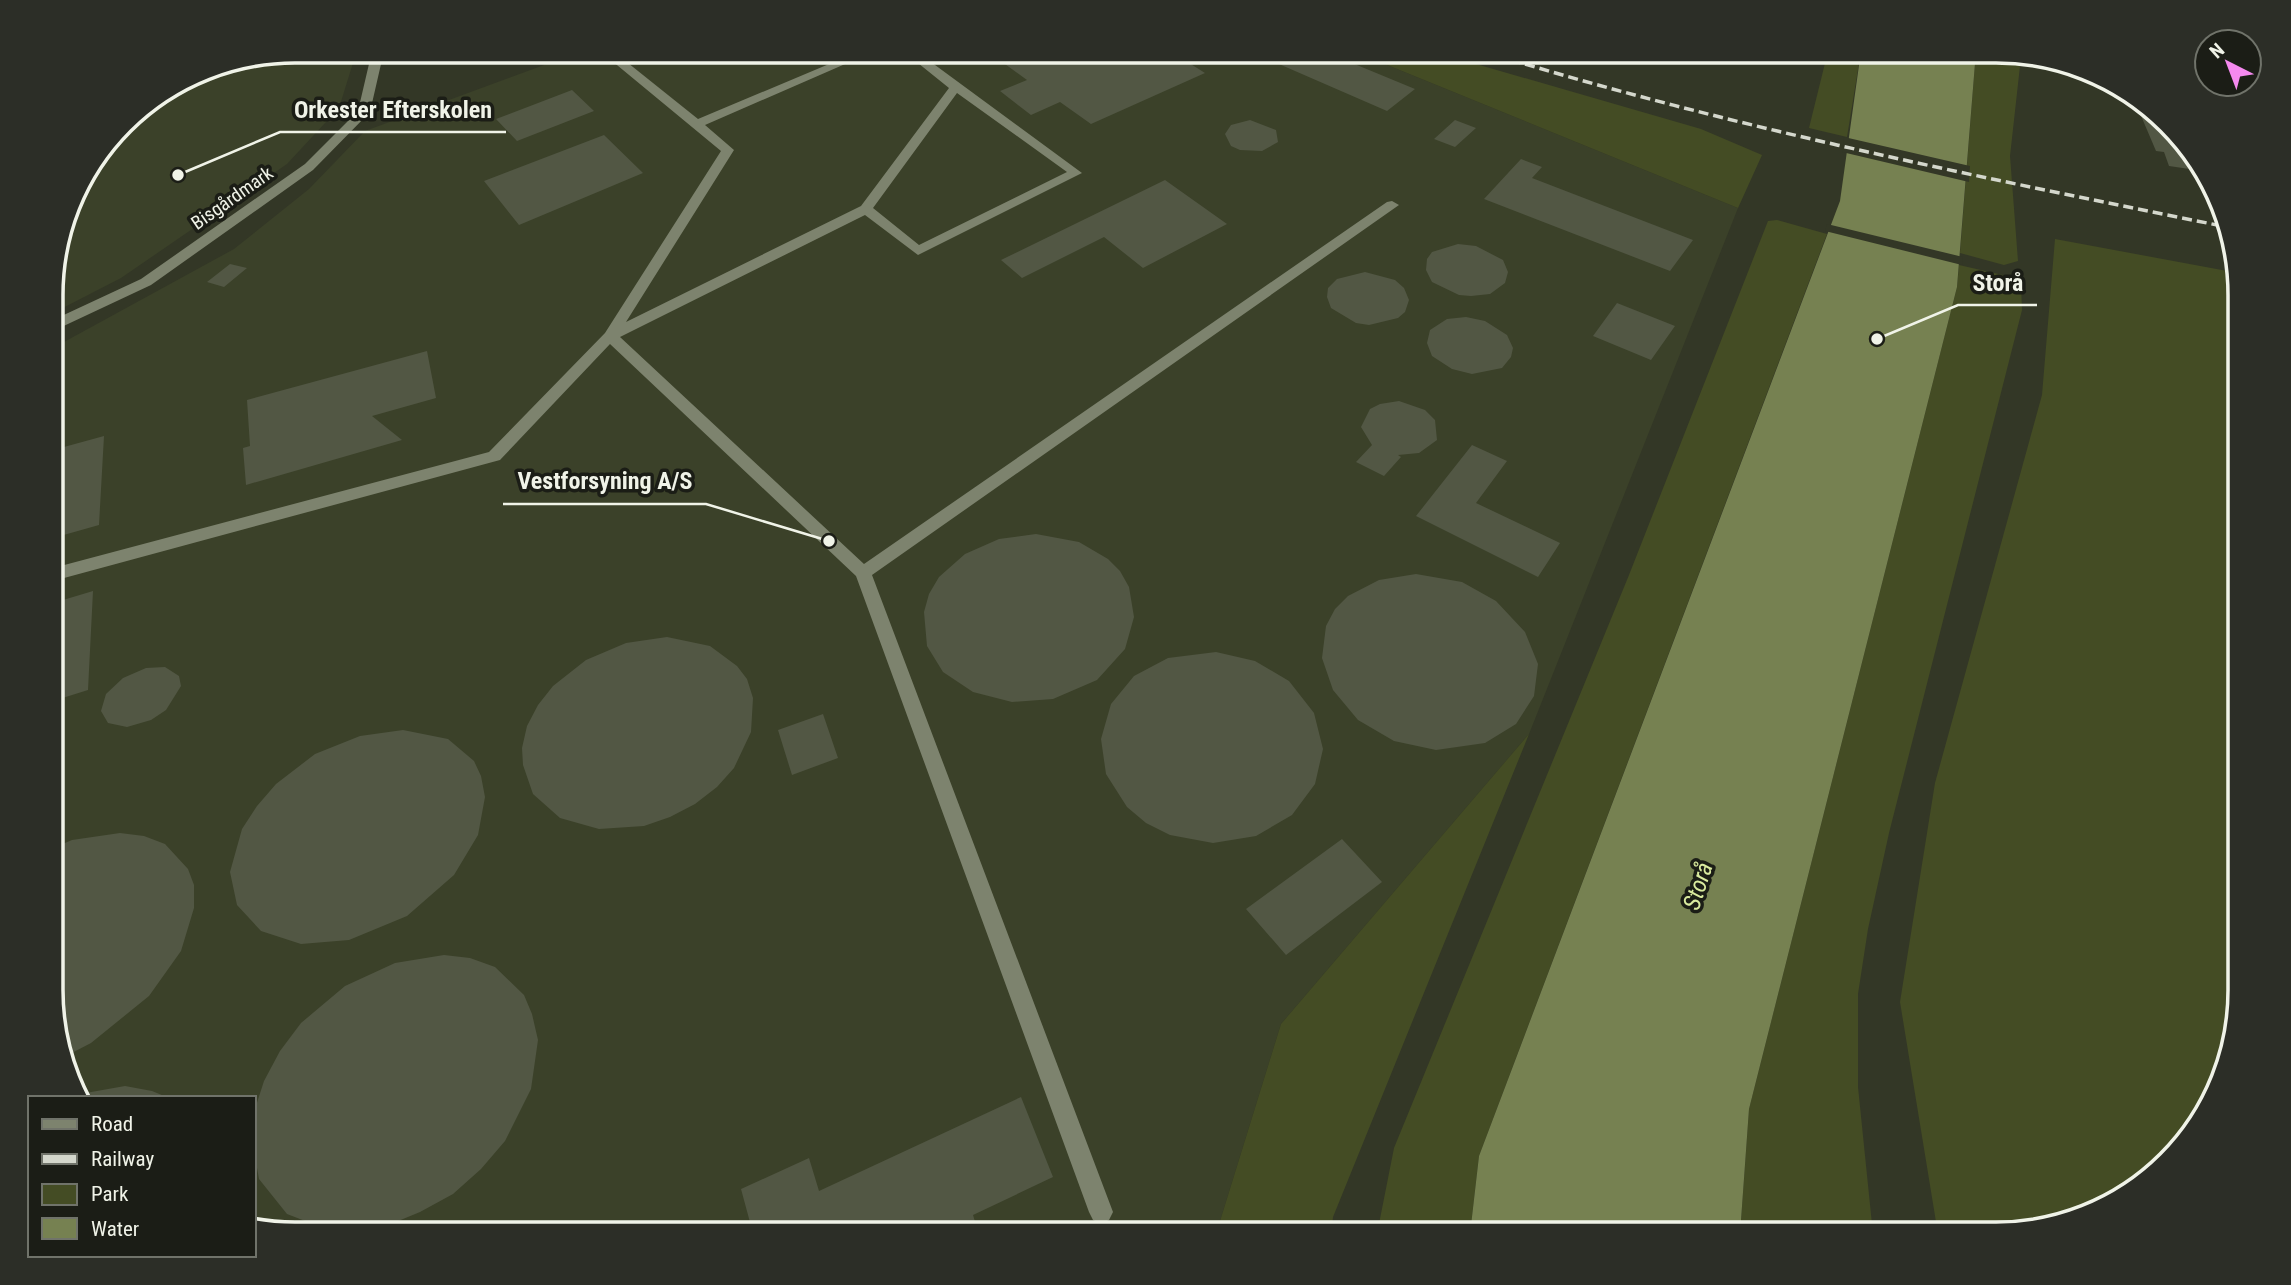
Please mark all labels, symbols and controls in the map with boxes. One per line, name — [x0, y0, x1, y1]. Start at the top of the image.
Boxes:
north arrow — [2193, 28, 2263, 98]
text: N — [2205, 38, 2229, 63]
callout: Orkester Efterskolen — [280, 87, 506, 132]
text: Orkester Efterskolen — [294, 96, 492, 124]
street label: Bisgårdmark — [187, 161, 278, 235]
callout: Storå — [1958, 260, 2037, 305]
text: Storå — [1973, 269, 2023, 297]
callout: Vestforsyning A/S — [503, 459, 706, 504]
text: Vestforsyning A/S — [518, 467, 693, 495]
water label: Storå — [1677, 859, 1719, 913]
legend — [28, 1096, 256, 1257]
text: Road — [91, 1112, 133, 1136]
text: Railway — [91, 1147, 154, 1171]
text: Park — [91, 1182, 129, 1206]
text: Water — [91, 1217, 139, 1241]

